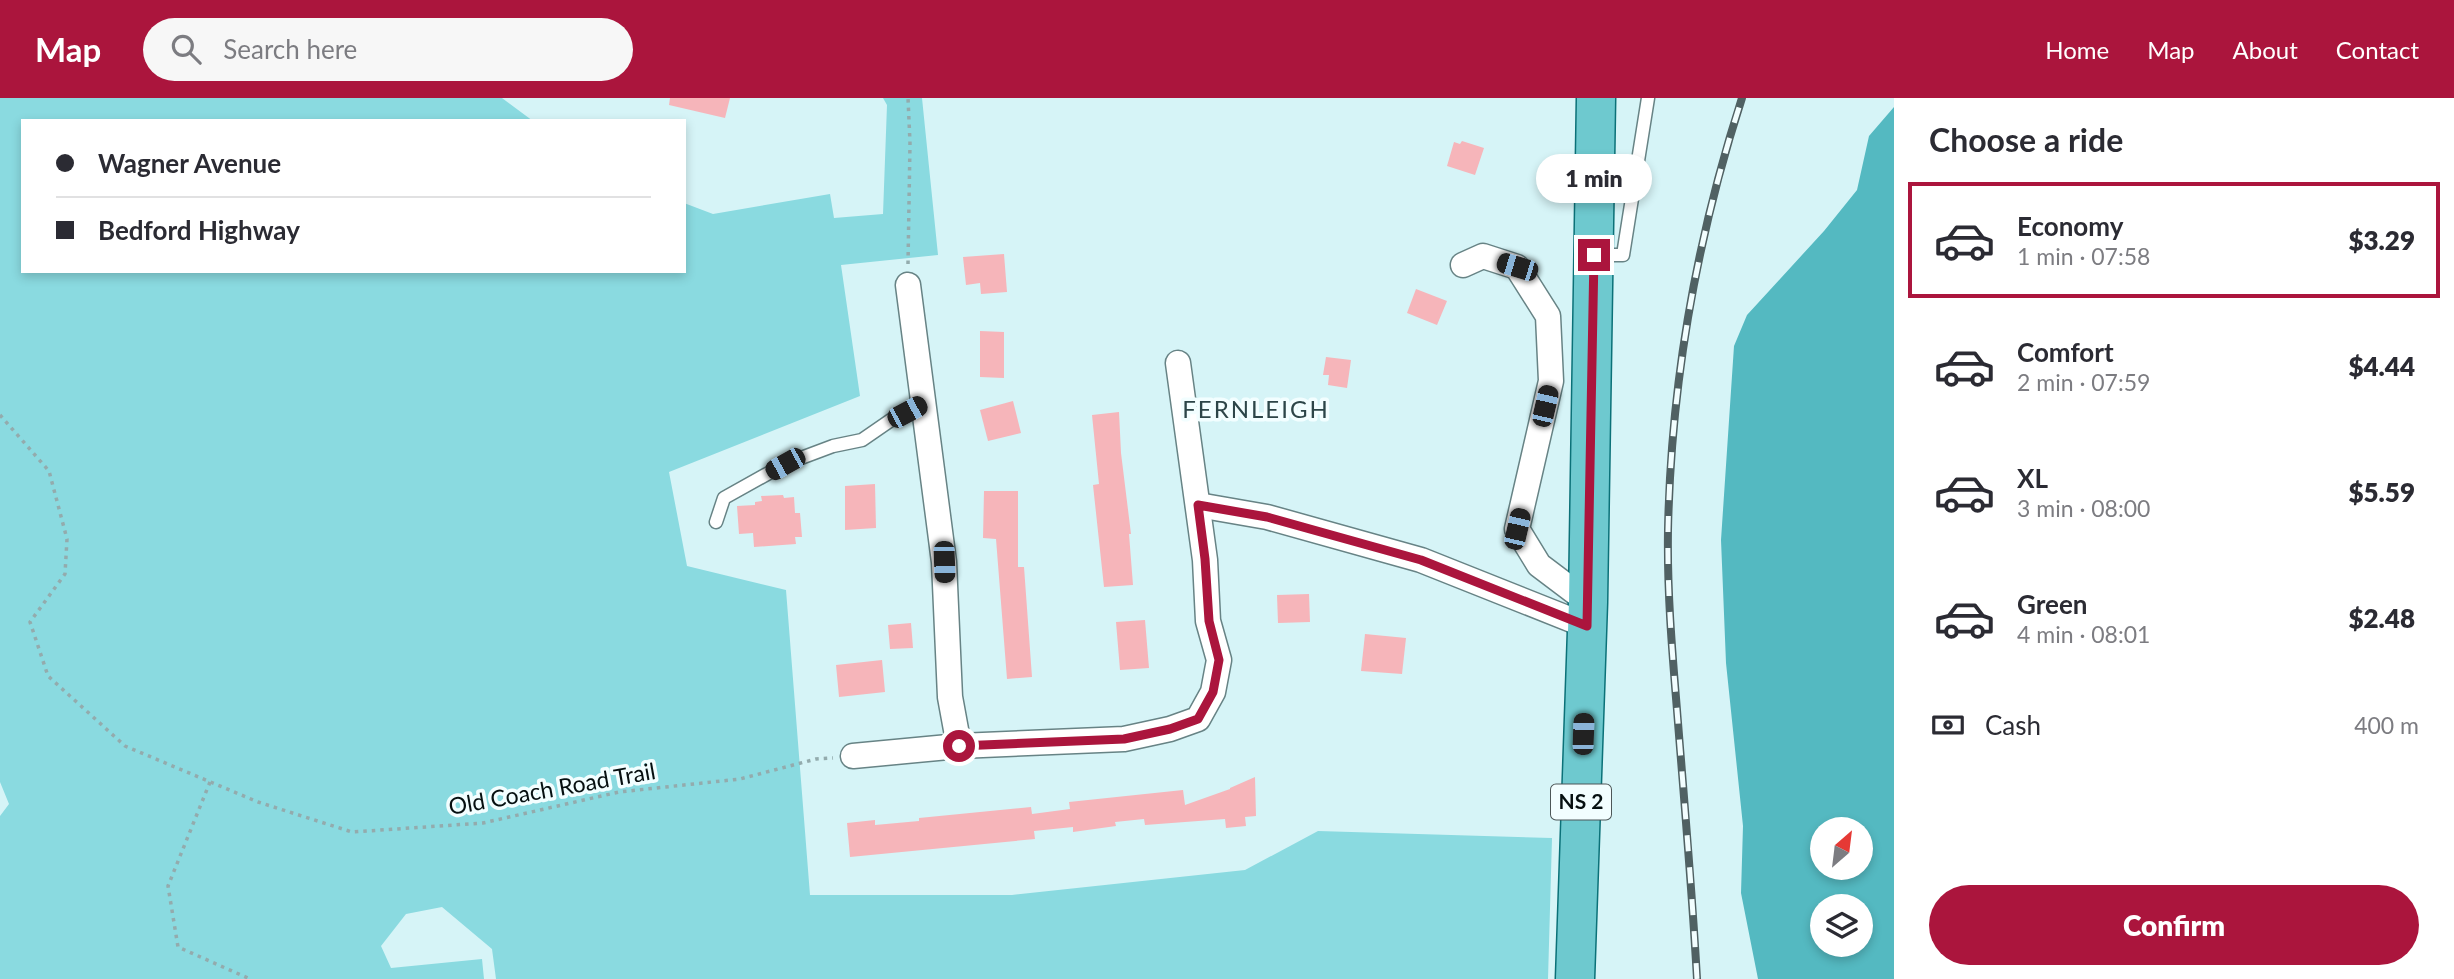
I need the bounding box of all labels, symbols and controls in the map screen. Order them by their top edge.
search box [143,18,633,81]
text: Map [35,29,101,69]
icon: search [167,30,205,68]
text: Search here [223,33,357,65]
text: Home [2045,35,2109,64]
text: Map [2147,35,2195,64]
text: About [2233,35,2298,64]
text: Contact [2336,35,2419,64]
text: Choose a ride [1929,120,2123,159]
text: Wagner Avenue [98,147,281,179]
callout: 1 min [1536,153,1652,202]
text: 1 min [1565,164,1623,192]
icon: car [1933,209,1996,272]
text: Economy [2017,210,2123,242]
text: Bedford Highway [98,214,300,246]
text: $3.29 [2348,224,2415,256]
route end [1578,239,1610,271]
text: 1 min · 07:58 [2017,242,2150,270]
car [1494,251,1541,283]
icon: car [1933,335,1996,398]
text: Comfort [2017,336,2114,368]
text: $4.44 [2348,350,2415,382]
text: 2 min · 07:59 [2017,368,2150,396]
car [1531,383,1560,429]
car [884,393,931,431]
district label: FERNLEIGH [1182,394,1330,423]
car [762,445,809,483]
icon: car [1933,461,1996,524]
text: XL [2017,462,2048,494]
text: $5.59 [2348,476,2415,508]
text: 3 min · 08:00 [2017,494,2150,522]
car [1503,506,1532,552]
car [933,541,956,583]
icon: car [1933,587,1996,650]
text: Green [2017,588,2087,620]
text: $2.48 [2348,602,2415,634]
text: 4 min · 08:01 [2017,620,2150,648]
icon: cash [1929,706,1967,744]
text: Cash [1985,709,2041,741]
text: 400 m [2354,711,2419,739]
car [1572,713,1595,755]
route start [943,730,975,762]
street label: Old Coach Road Trail [446,756,657,820]
road number: NS 2 [1551,784,1611,820]
north arrow [1810,817,1872,880]
map controls [1810,817,1873,957]
button: Confirm [1929,885,2419,965]
button: layers [1810,894,1873,957]

